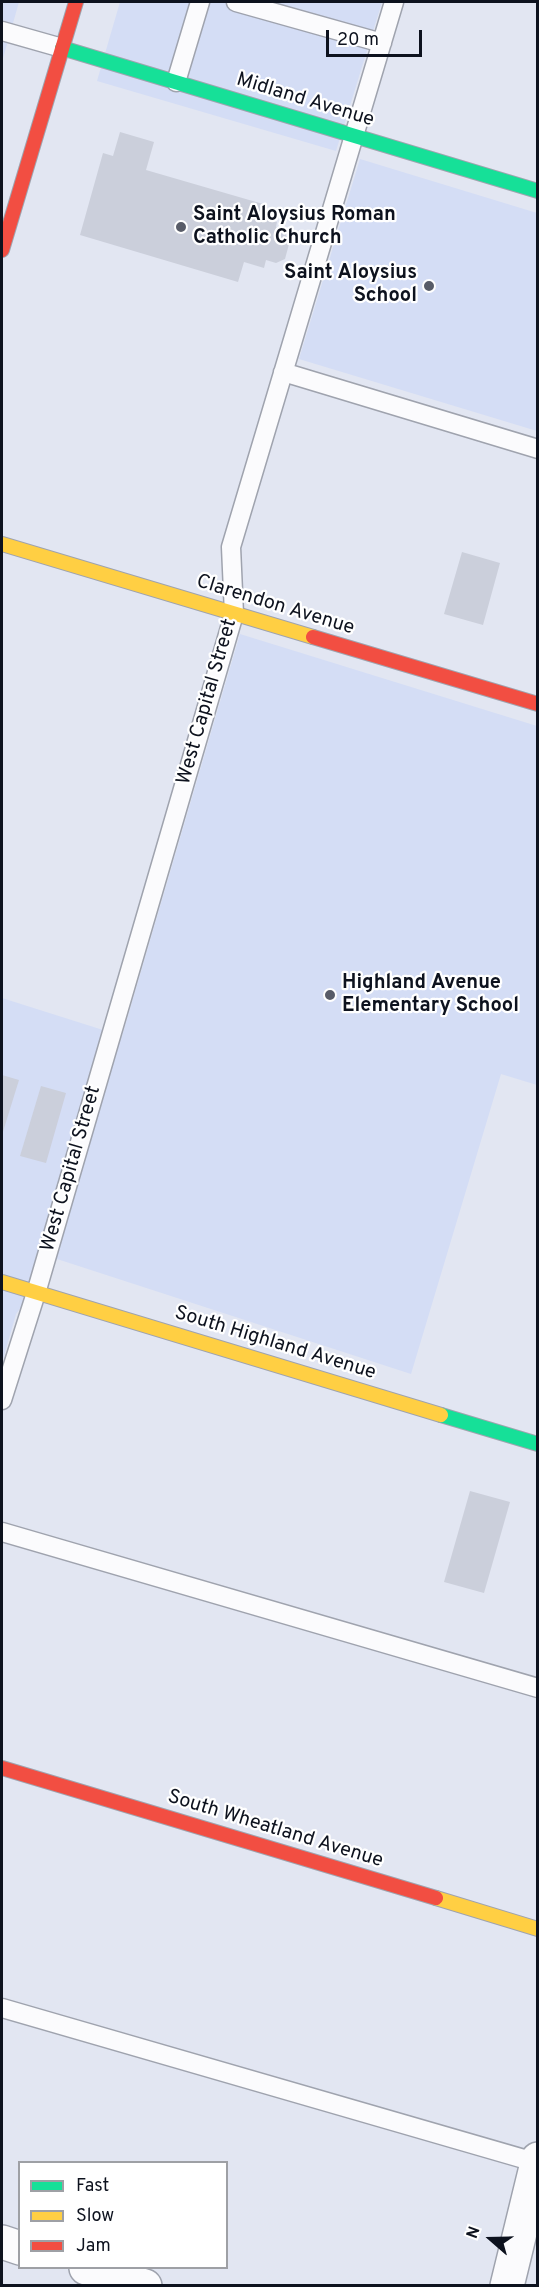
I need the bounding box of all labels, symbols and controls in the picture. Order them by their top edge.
scale bar [329,18,425,56]
text: 20 m [337,29,379,52]
street label: Midland Avenue [233,69,377,133]
place label: Saint Aloysius Roman Catholic Church [193,204,396,251]
marker: Saint Aloysius Roman Catholic Church [174,220,188,234]
place label: Saint Aloysius School [284,262,417,309]
marker: Saint Aloysius School [422,279,436,293]
street label: Clarendon Avenue [193,571,357,641]
street label: West Capital Street [173,616,243,788]
place label: Highland Avenue Elementary School [342,972,519,1019]
marker: Highland Avenue Elementary School [323,988,337,1002]
street label: West Capital Street [37,1083,107,1255]
street label: South Highland Avenue [171,1302,379,1386]
street label: South Wheatland Avenue [164,1786,386,1874]
legend [18,2161,228,2269]
text: Fast [76,2175,109,2198]
text: Slow [76,2205,114,2228]
north arrow [461,2209,521,2269]
text: N [463,2224,485,2242]
text: Jam [76,2235,111,2258]

